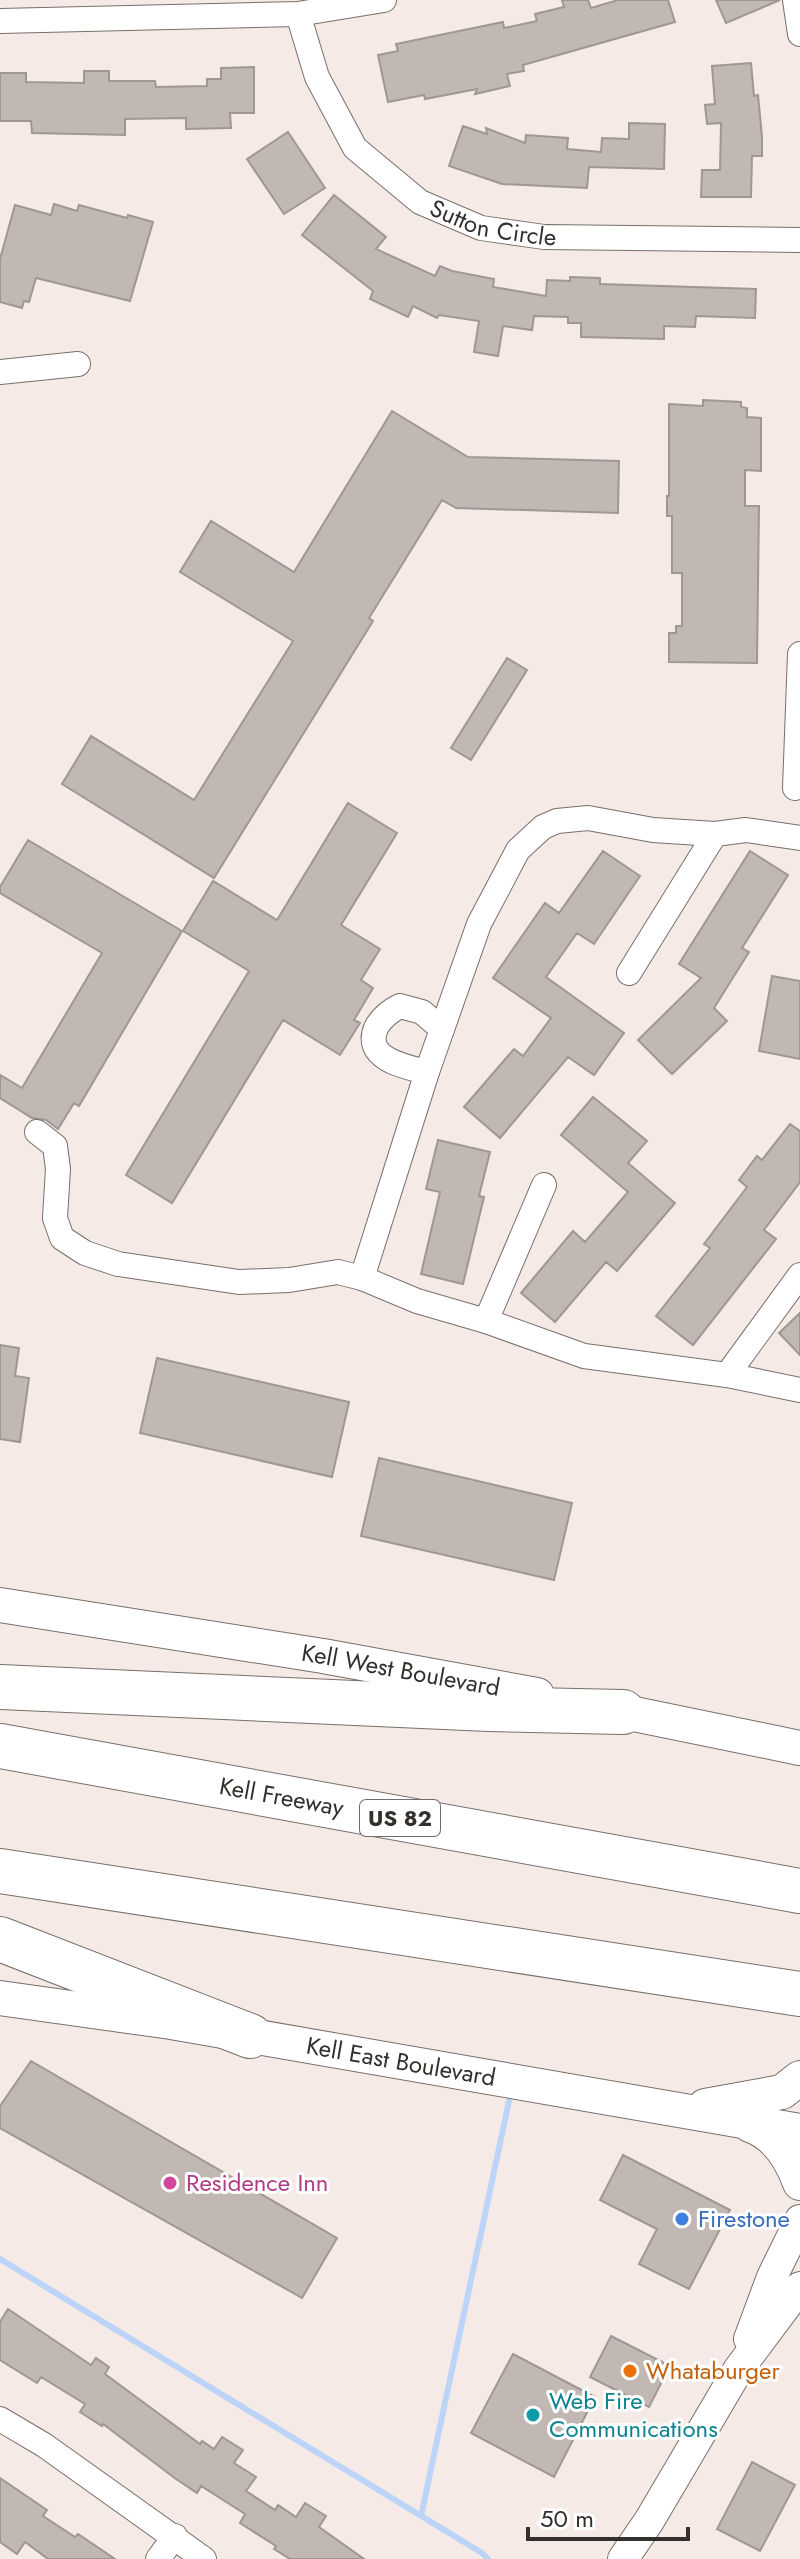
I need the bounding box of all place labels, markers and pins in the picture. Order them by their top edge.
place label: Residence Inn [186,2165,328,2200]
marker: Residence Inn [161,2174,179,2192]
place label: Firestone [698,2201,790,2236]
marker: Firestone [673,2210,691,2228]
place label: Whataburger [646,2353,780,2388]
marker: Whataburger [621,2362,639,2380]
place label: Web Fire Communications [549,2383,718,2446]
marker: Web Fire Communications [524,2406,542,2424]

